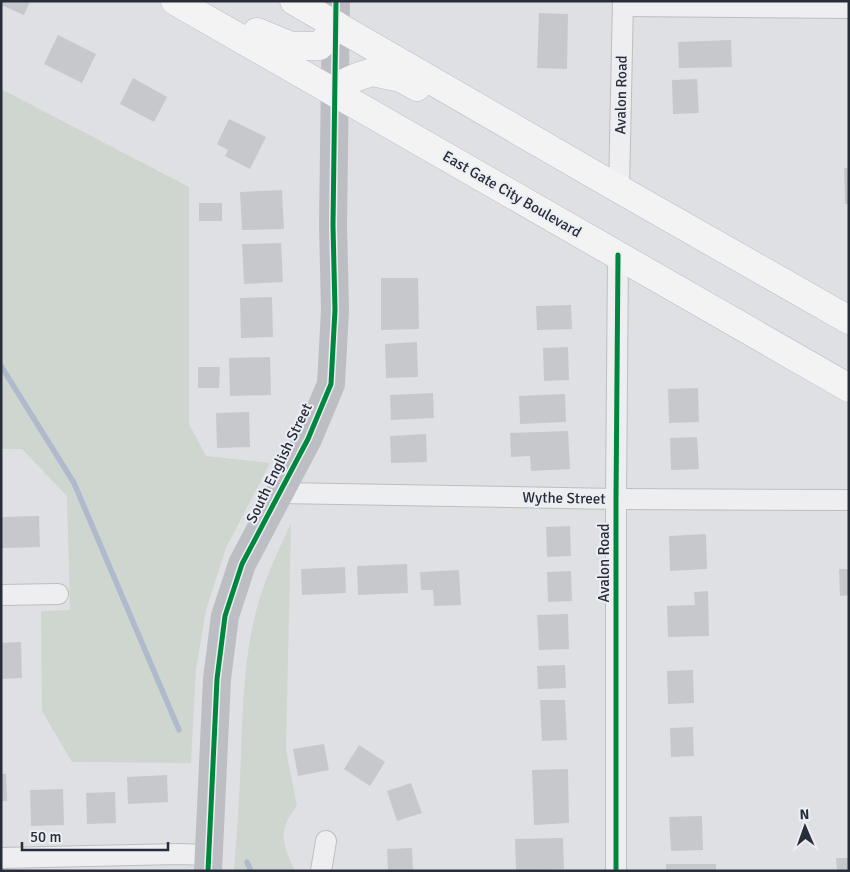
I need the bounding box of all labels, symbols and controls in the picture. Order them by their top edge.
street label: Avalon Road [611,55,631,135]
street label: East Gate City Boulevard [439,147,585,241]
street label: South English Street [242,400,316,526]
street label: Wythe Street [522,488,606,508]
street label: Avalon Road [595,523,613,602]
north arrow [780,802,830,852]
text: N [799,806,810,823]
scale bar [22,820,169,852]
text: 50 m [30,828,61,846]

